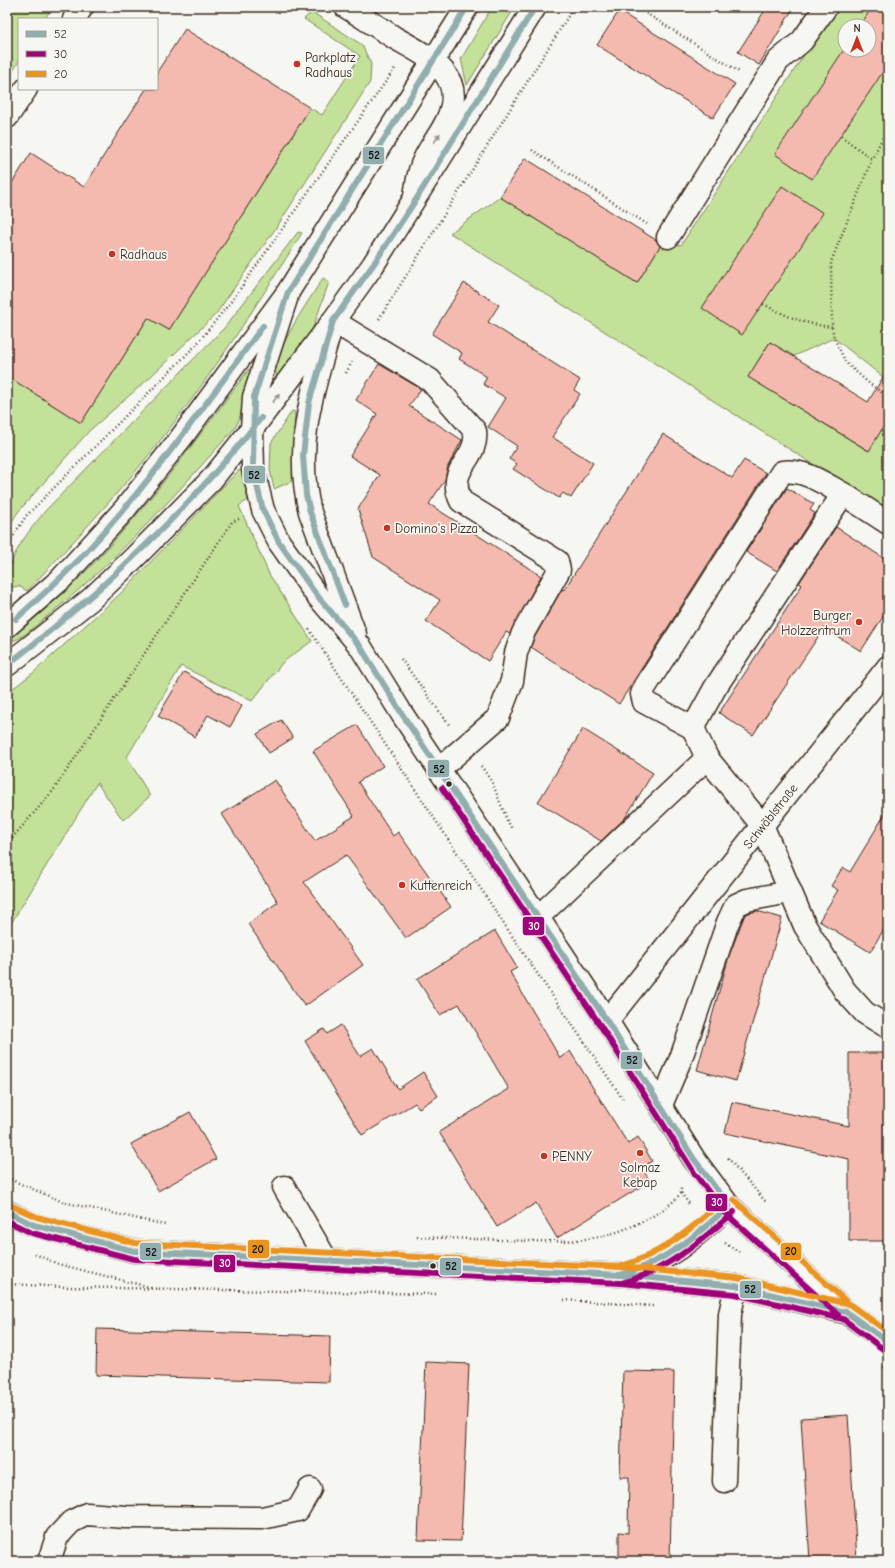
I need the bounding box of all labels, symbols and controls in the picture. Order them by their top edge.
legend [18,18,158,90]
north arrow [837,18,877,58]
text: N [853,22,861,35]
text: 52 [54,27,67,41]
text: 30 [54,47,67,61]
place label: Parkplatz Radhaus [305,50,356,80]
marker: Parkplatz Radhaus [292,59,302,69]
text: 20 [54,67,68,81]
one-way arrow [433,132,440,144]
line badge: 52 [362,146,385,165]
text: 52 [368,149,380,162]
place label: Radhaus [120,247,167,262]
marker: Radhaus [107,249,117,259]
one-way arrow [272,392,280,403]
line badge: 52 [243,465,266,484]
text: 52 [248,469,260,482]
place label: Domino's Pizza [395,521,478,536]
marker: Domino's Pizza [382,523,392,533]
place label: Burger Holzzentrum [781,608,852,638]
marker: Burger Holzzentrum [854,617,864,627]
line badge: 52 [427,759,450,778]
text: 52 [433,763,445,776]
unlabelled marker [444,779,454,789]
street label: Schwäblstraße [740,780,801,852]
place label: Kuttenreich [410,878,472,893]
marker: Kuttenreich [397,880,407,890]
line badge: 30 [522,916,545,936]
text: 30 [528,920,540,933]
line badge: 52 [620,1051,643,1070]
text: 52 [626,1054,638,1067]
marker: Solmaz Kebap [635,1148,645,1158]
place label: PENNY [552,1149,592,1164]
marker: PENNY [539,1151,549,1161]
place label: Solmaz Kebap [620,1160,660,1190]
line badge: 30 [705,1193,728,1212]
text: 30 [711,1196,723,1209]
line badge: 20 [247,1239,270,1259]
line badge: 52 [139,1242,162,1261]
line badge: 20 [780,1242,802,1261]
text: 20 [252,1243,264,1256]
text: 20 [785,1245,797,1258]
text: 52 [145,1246,157,1259]
line badge: 30 [213,1254,236,1273]
text: 30 [219,1257,231,1270]
line badge: 52 [439,1257,462,1276]
text: 52 [445,1260,457,1273]
unlabelled marker [428,1261,438,1271]
line badge: 52 [739,1280,762,1299]
text: 52 [744,1283,756,1296]

